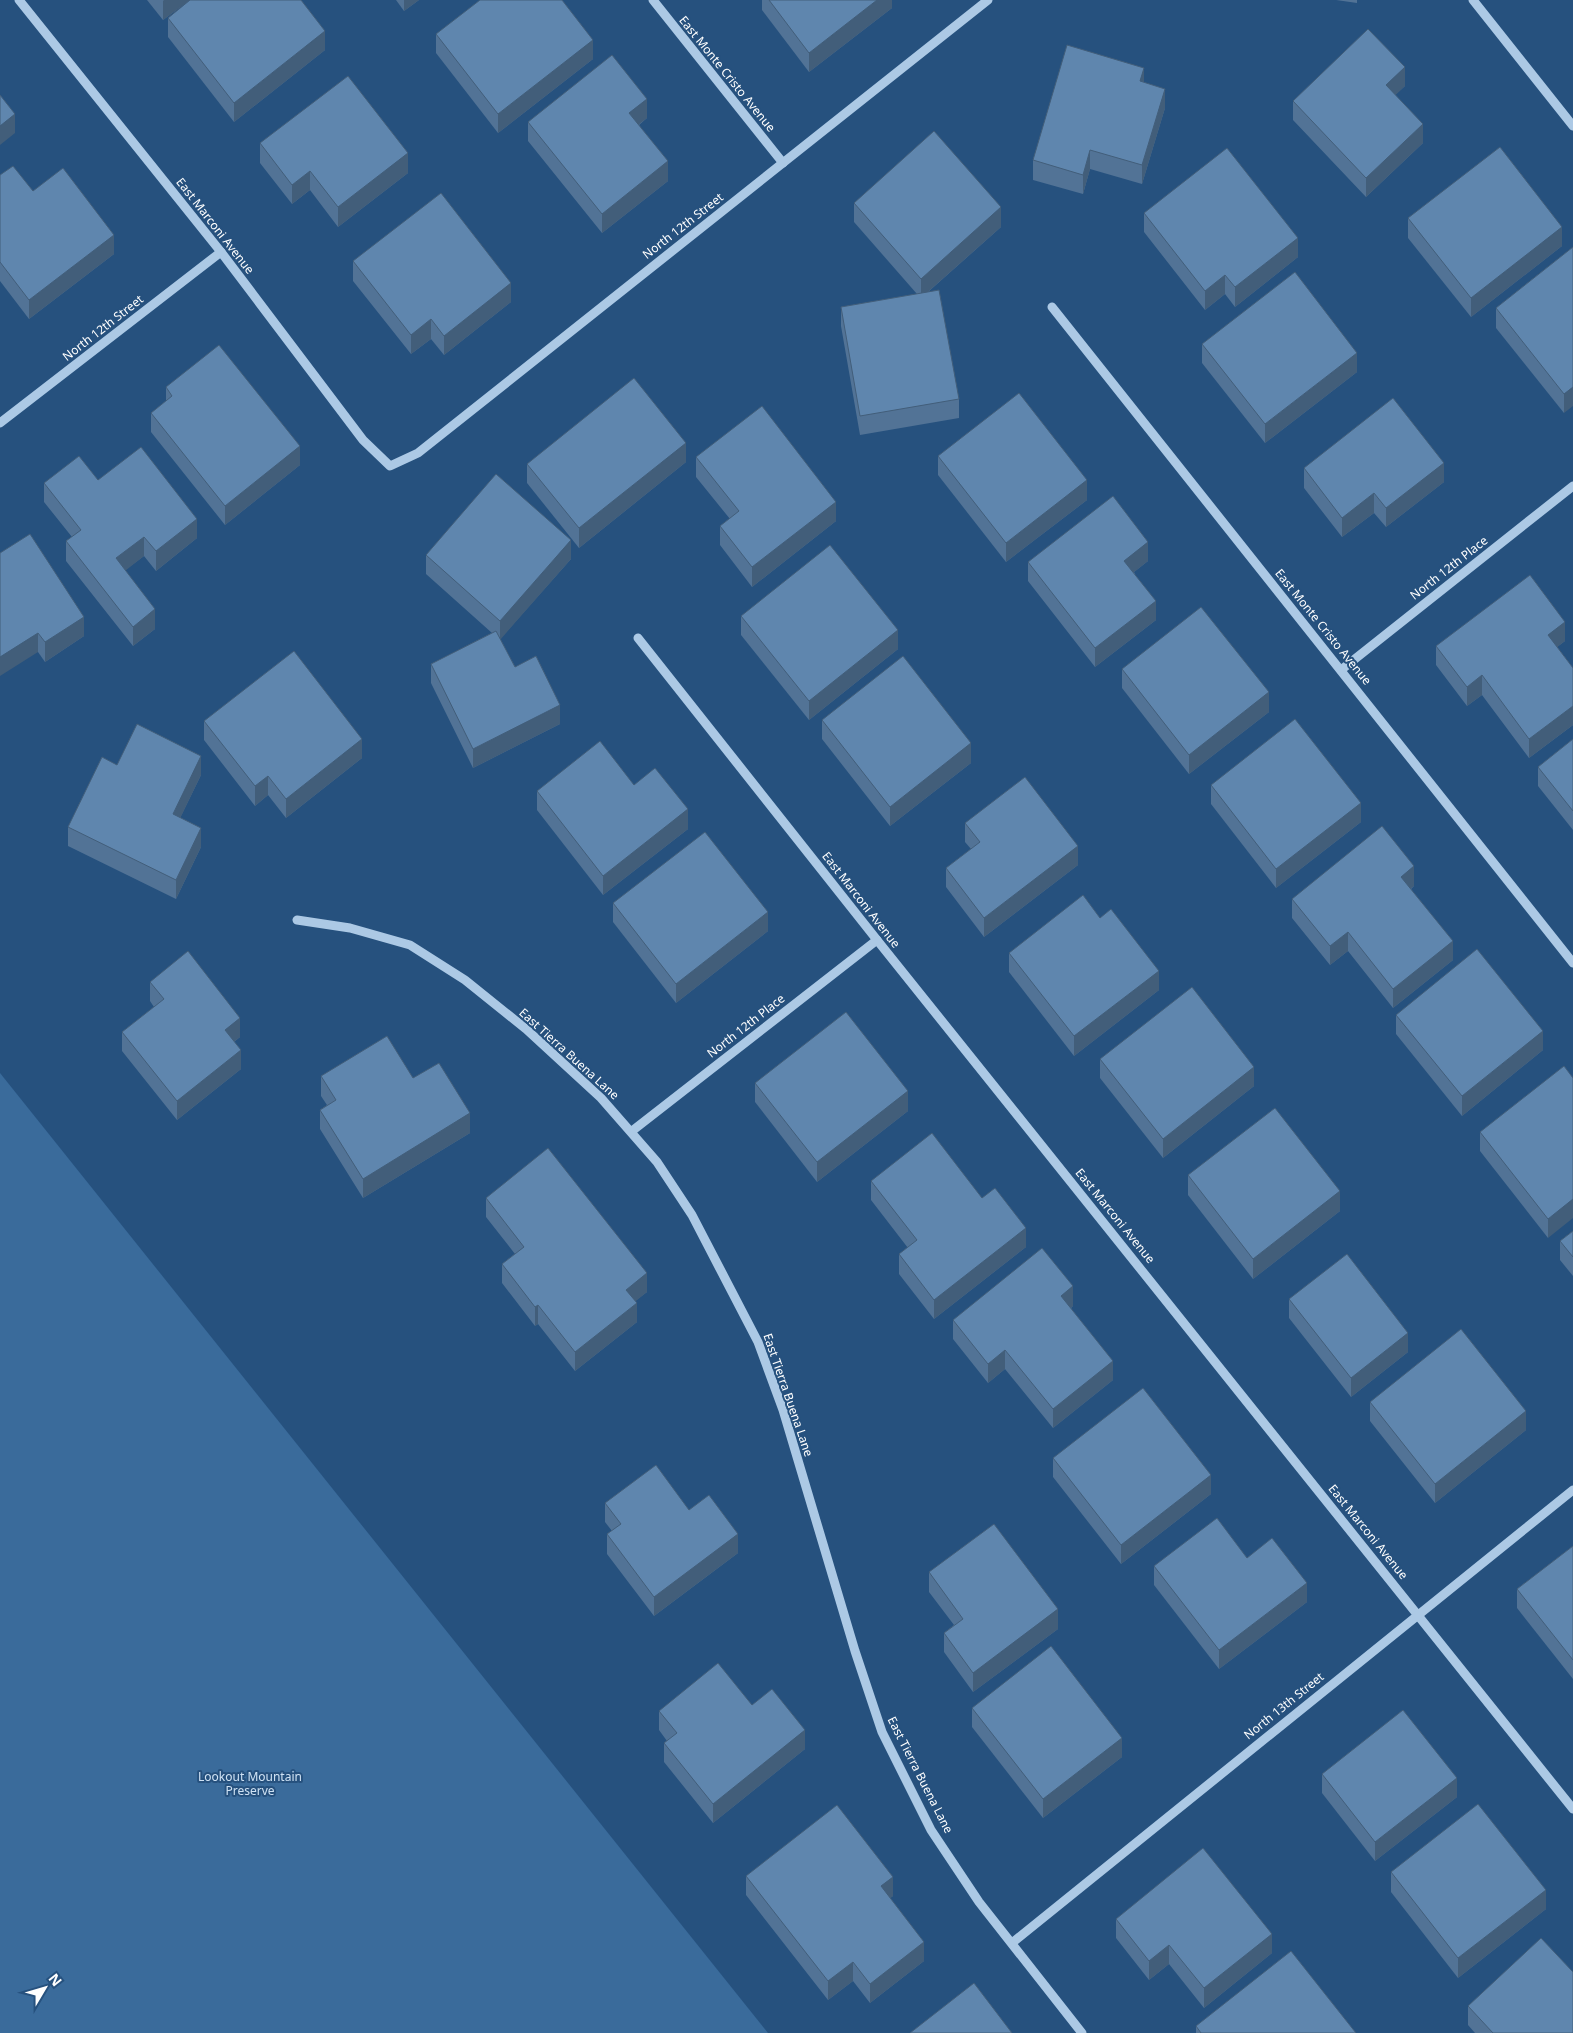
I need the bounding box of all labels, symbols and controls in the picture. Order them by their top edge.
street label: East Monte Cristo Avenue [675,12,780,135]
street label: East Marconi Avenue [172,174,258,277]
street label: North 12th Street [639,188,727,263]
street label: North 12th Street [59,290,147,365]
street label: North 12th Place [1406,532,1491,603]
street label: East Monte Cristo Avenue [1271,565,1376,688]
street label: East Marconi Avenue [818,848,904,951]
street label: North 12th Place [703,990,788,1061]
street label: East Tierra Buena Lane [516,1004,623,1103]
street label: East Marconi Avenue [1072,1165,1159,1267]
street label: East Tierra Buena Lane [759,1331,818,1459]
street label: East Marconi Avenue [1325,1481,1412,1583]
street label: North 13th Street [1240,1668,1328,1743]
street label: East Tierra Buena Lane [884,1713,957,1836]
park label: Lookout Mountain Preserve [198,1768,302,1799]
north arrow [20,1963,70,2013]
text: N [45,1969,67,1990]

